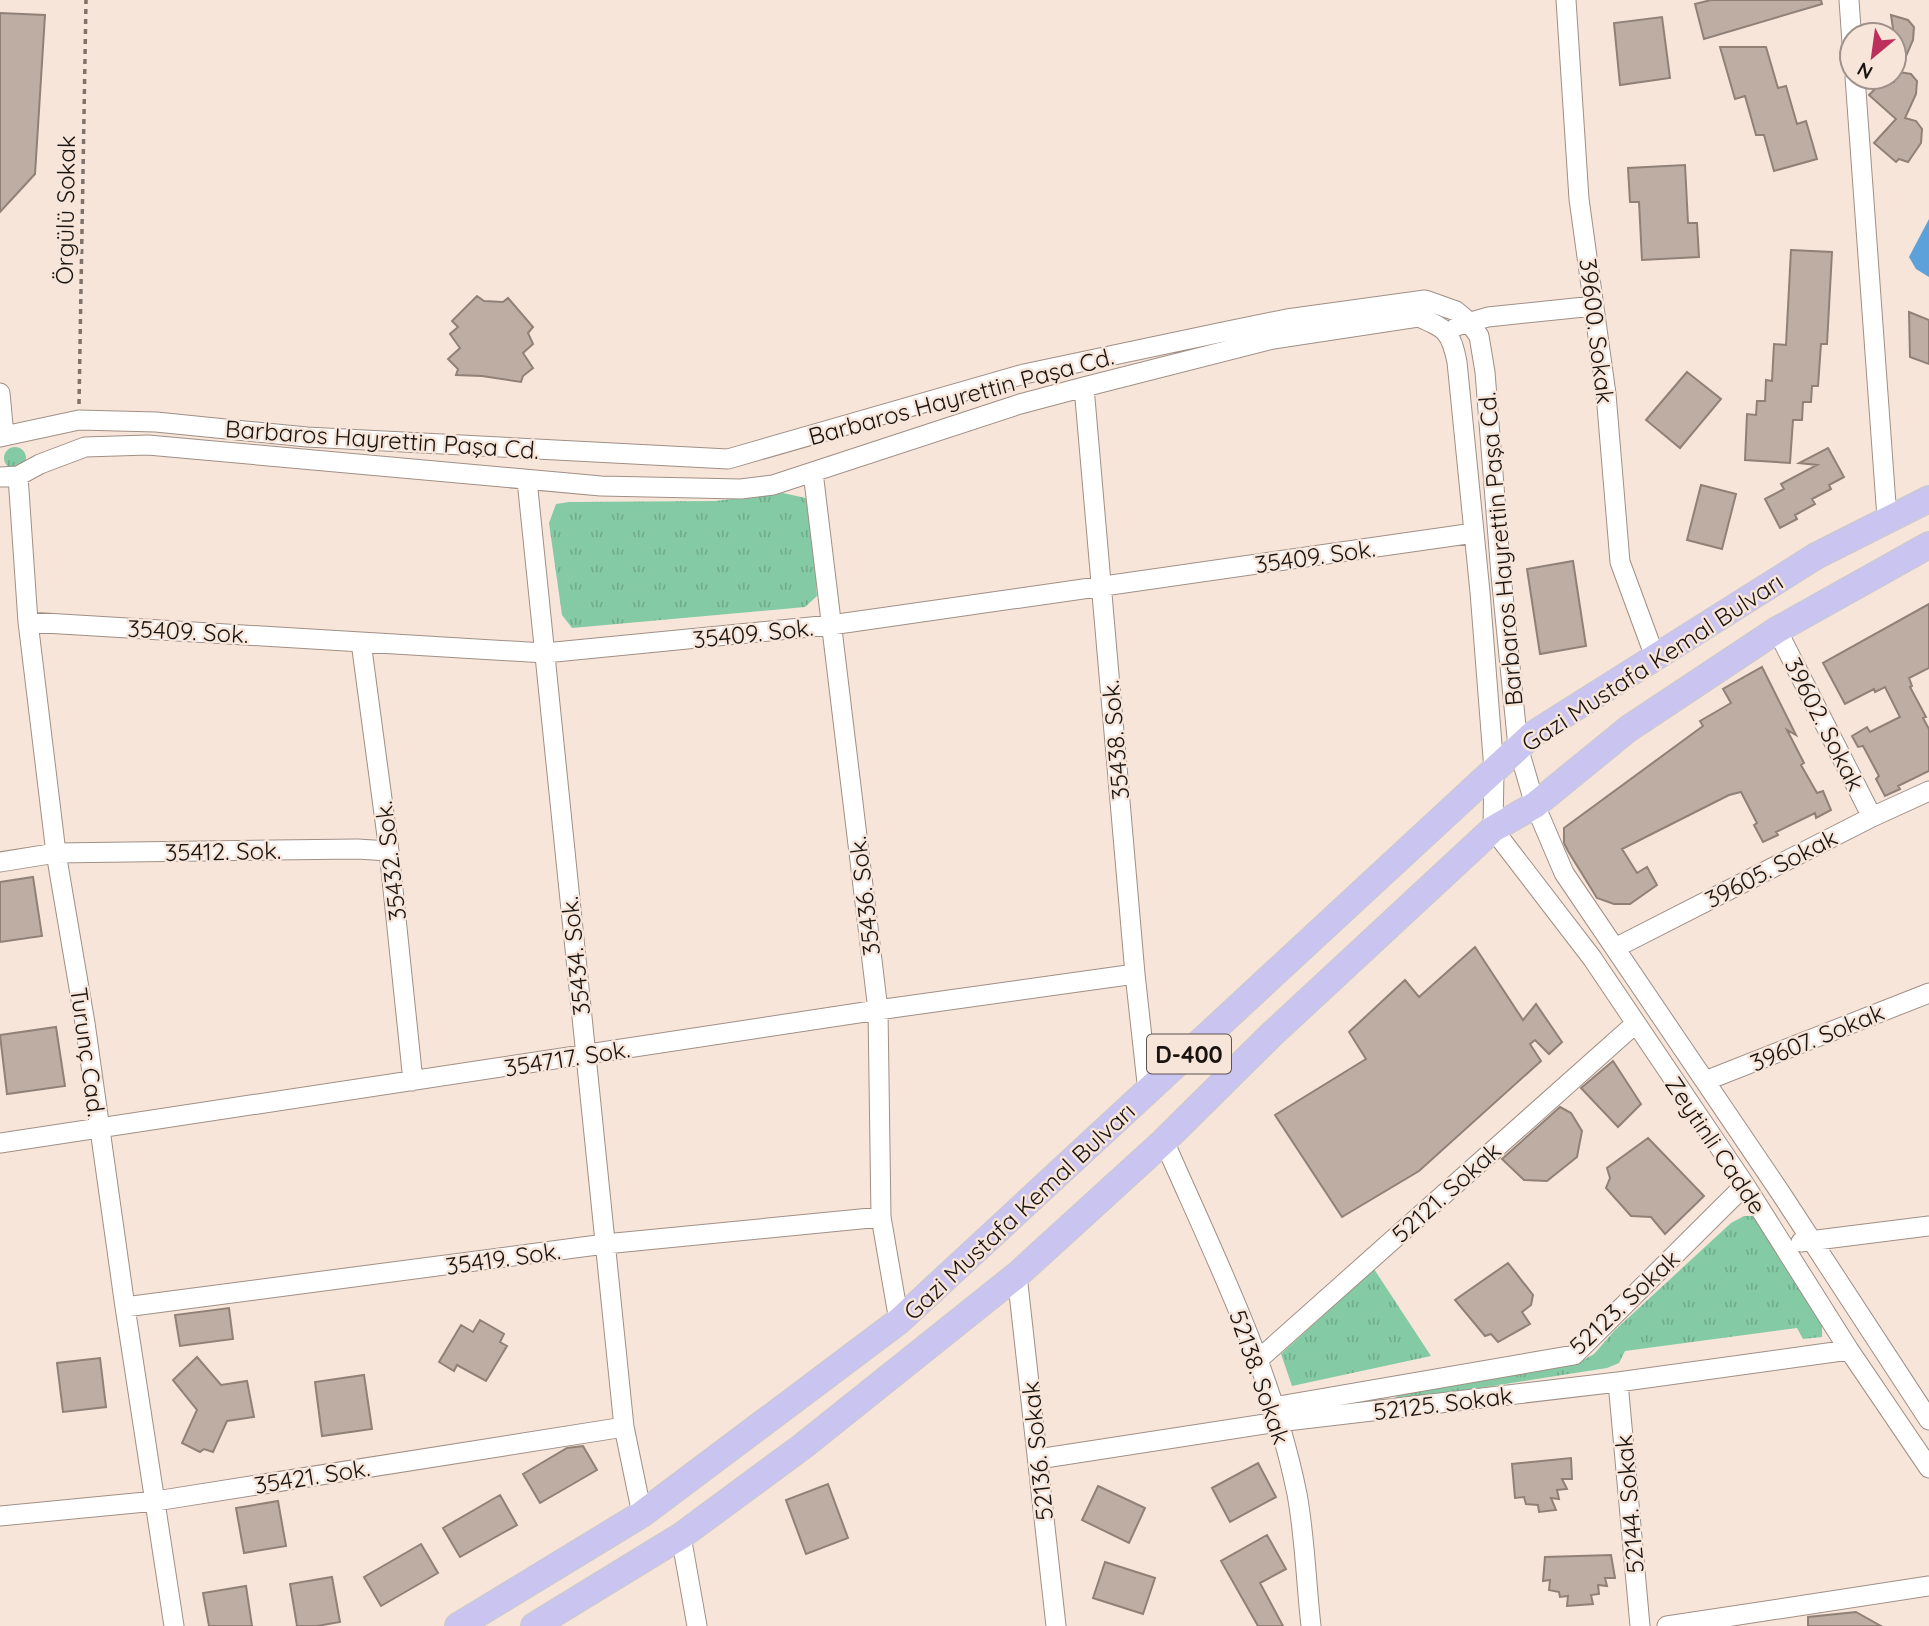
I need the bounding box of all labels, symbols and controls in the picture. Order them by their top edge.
north arrow [1838,21,1908,91]
text: N [1853,57,1877,85]
street label: Örgülü Sokak [49,135,81,285]
street label: 39600. Sokak [1573,256,1621,406]
street label: Barbaros Hayrettin Paşa Cd. [805,341,1117,451]
street label: Barbaros Hayrettin Paşa Cd. [1471,391,1529,707]
street label: Barbaros Hayrettin Paşa Cd. [224,413,540,465]
street label: 35409. Sok. [1253,533,1377,579]
street label: Gazi Mustafa Kemal Bulvarı [1516,566,1788,758]
street label: 35409. Sok. [691,612,815,654]
street label: 35409. Sok. [127,613,249,649]
street label: 39602. Sokak [1779,652,1871,796]
street label: 35438. Sok. [1095,679,1135,801]
street label: 35432. Sok. [368,799,412,923]
street label: 39605. Sokak [1700,822,1842,914]
street label: 35412. Sok. [165,835,281,867]
street label: 35436. Sok. [842,835,886,957]
street label: 35434. Sok. [554,895,596,1017]
street label: Turunç Cad. [64,985,112,1119]
street label: 39607. Sokak [1746,997,1888,1077]
street label: 354717. Sok. [502,1033,632,1083]
road number: D-400 [1147,1035,1231,1074]
street label: Zeytinli Cadde [1659,1070,1773,1220]
street label: Gazi Mustafa Kemal Bulvarı [897,1096,1141,1326]
street label: 52121. Sokak [1385,1135,1507,1249]
street label: 35419. Sok. [444,1235,562,1281]
street label: 52123. Sokak [1563,1243,1685,1361]
street label: 52138. Sokak [1223,1306,1297,1448]
street label: 52136. Sokak [1015,1380,1059,1522]
street label: 52125. Sokak [1372,1380,1514,1426]
street label: 52144. Sokak [1608,1433,1650,1575]
street label: 35421. Sok. [252,1452,372,1500]

